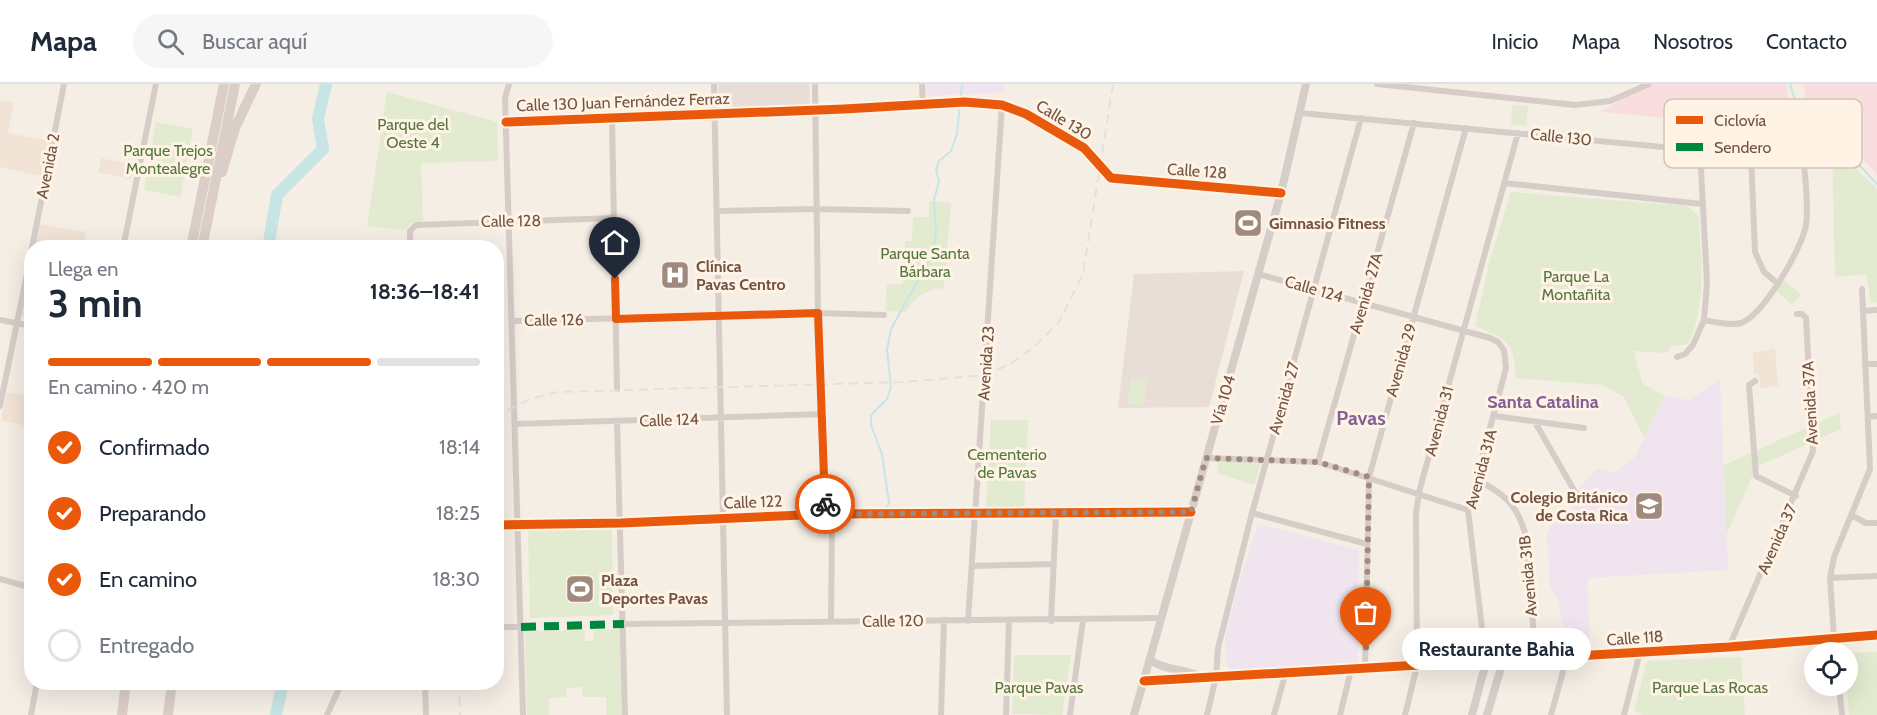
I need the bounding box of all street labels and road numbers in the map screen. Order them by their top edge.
street label: Calle 130 Juan Fernández Ferraz [516,89,731,115]
street label: Calle 130 [1033,96,1095,144]
street label: Calle 130 [1529,124,1593,150]
street label: Avenida 2 [32,132,64,200]
street label: Calle 128 [1166,159,1228,183]
street label: Calle 128 [481,211,541,231]
street label: Avenida 27A [1345,250,1387,336]
street label: Calle 124 [1283,272,1345,306]
street label: Calle 126 [524,310,584,330]
street label: Avenida 29 [1382,321,1420,399]
street label: Avenida 23 [974,325,998,401]
street label: Avenida 27 [1265,360,1303,436]
street label: Avenida 37A [1798,361,1822,445]
street label: Vía 104 [1207,373,1239,427]
street label: Avenida 31 [1421,384,1457,458]
street label: Calle 124 [639,409,699,431]
street label: Avenida 31A [1461,427,1501,511]
street label: Calle 122 [723,491,783,513]
street label: Avenida 37 [1753,501,1801,577]
street label: Avenida 31B [1515,534,1541,617]
street label: Calle 120 [862,611,924,631]
street label: Calle 118 [1606,627,1664,649]

